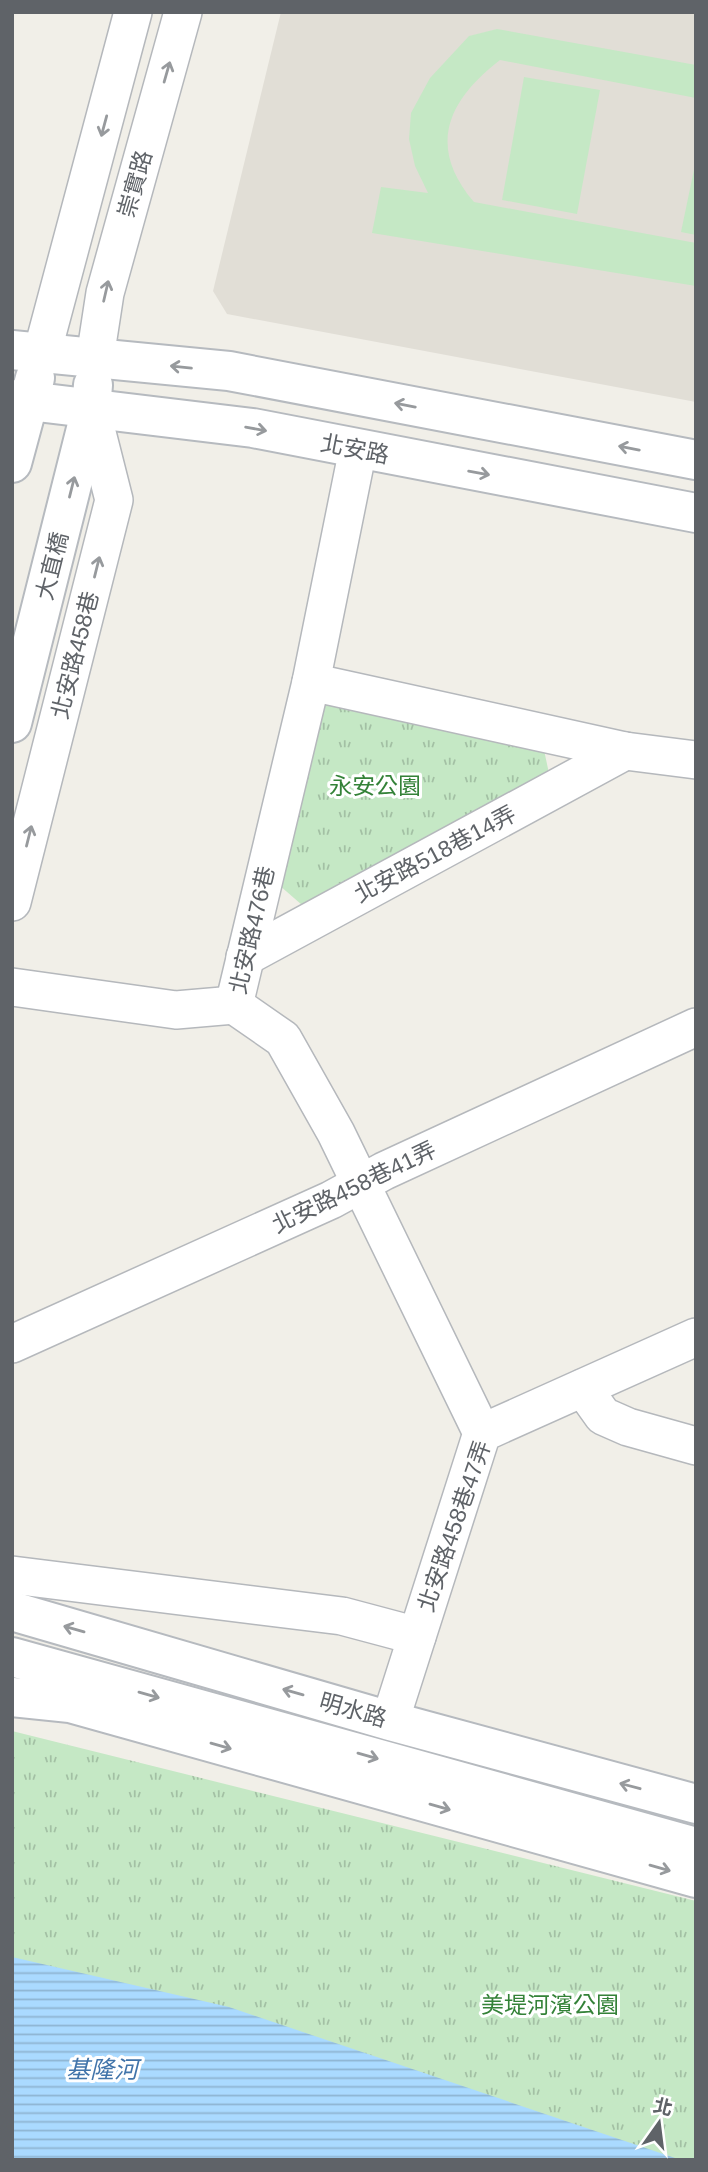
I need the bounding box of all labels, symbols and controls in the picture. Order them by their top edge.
one-way arrow [161,61,174,83]
one-way arrow [96,115,109,137]
street label: 崇實路 [113,147,157,221]
one-way arrow [99,280,113,303]
one-way arrow [170,360,193,373]
one-way arrow [394,398,417,411]
one-way arrow [244,423,267,436]
street label: 北安路 [319,430,391,468]
one-way arrow [618,440,641,454]
one-way arrow [467,466,490,480]
one-way arrow [66,476,79,499]
street label: 大直橋 [31,529,73,603]
one-way arrow [91,557,104,579]
street label: 北安路458巷 [47,589,103,721]
park label: 永安公園 [329,773,421,799]
street label: 北安路518巷14弄 [350,801,520,907]
one-way arrow [23,825,36,847]
street label: 北安路476巷 [225,864,279,996]
street label: 北安路458巷41弄 [268,1136,440,1238]
street label: 北安路458巷47弄 [413,1437,495,1615]
one-way arrow [63,1622,86,1635]
one-way arrow [282,1685,304,1698]
street label: 明水路 [316,1688,390,1732]
one-way arrow [137,1689,160,1702]
one-way arrow [210,1740,232,1753]
one-way arrow [357,1750,379,1763]
one-way arrow [619,1779,641,1792]
one-way arrow [429,1801,451,1814]
one-way arrow [648,1862,670,1875]
park label: 美堤河濱公園 [481,1992,619,2018]
water label: 基隆河 [66,2056,142,2083]
north arrow [624,2088,694,2158]
text: 北 [651,2095,675,2119]

